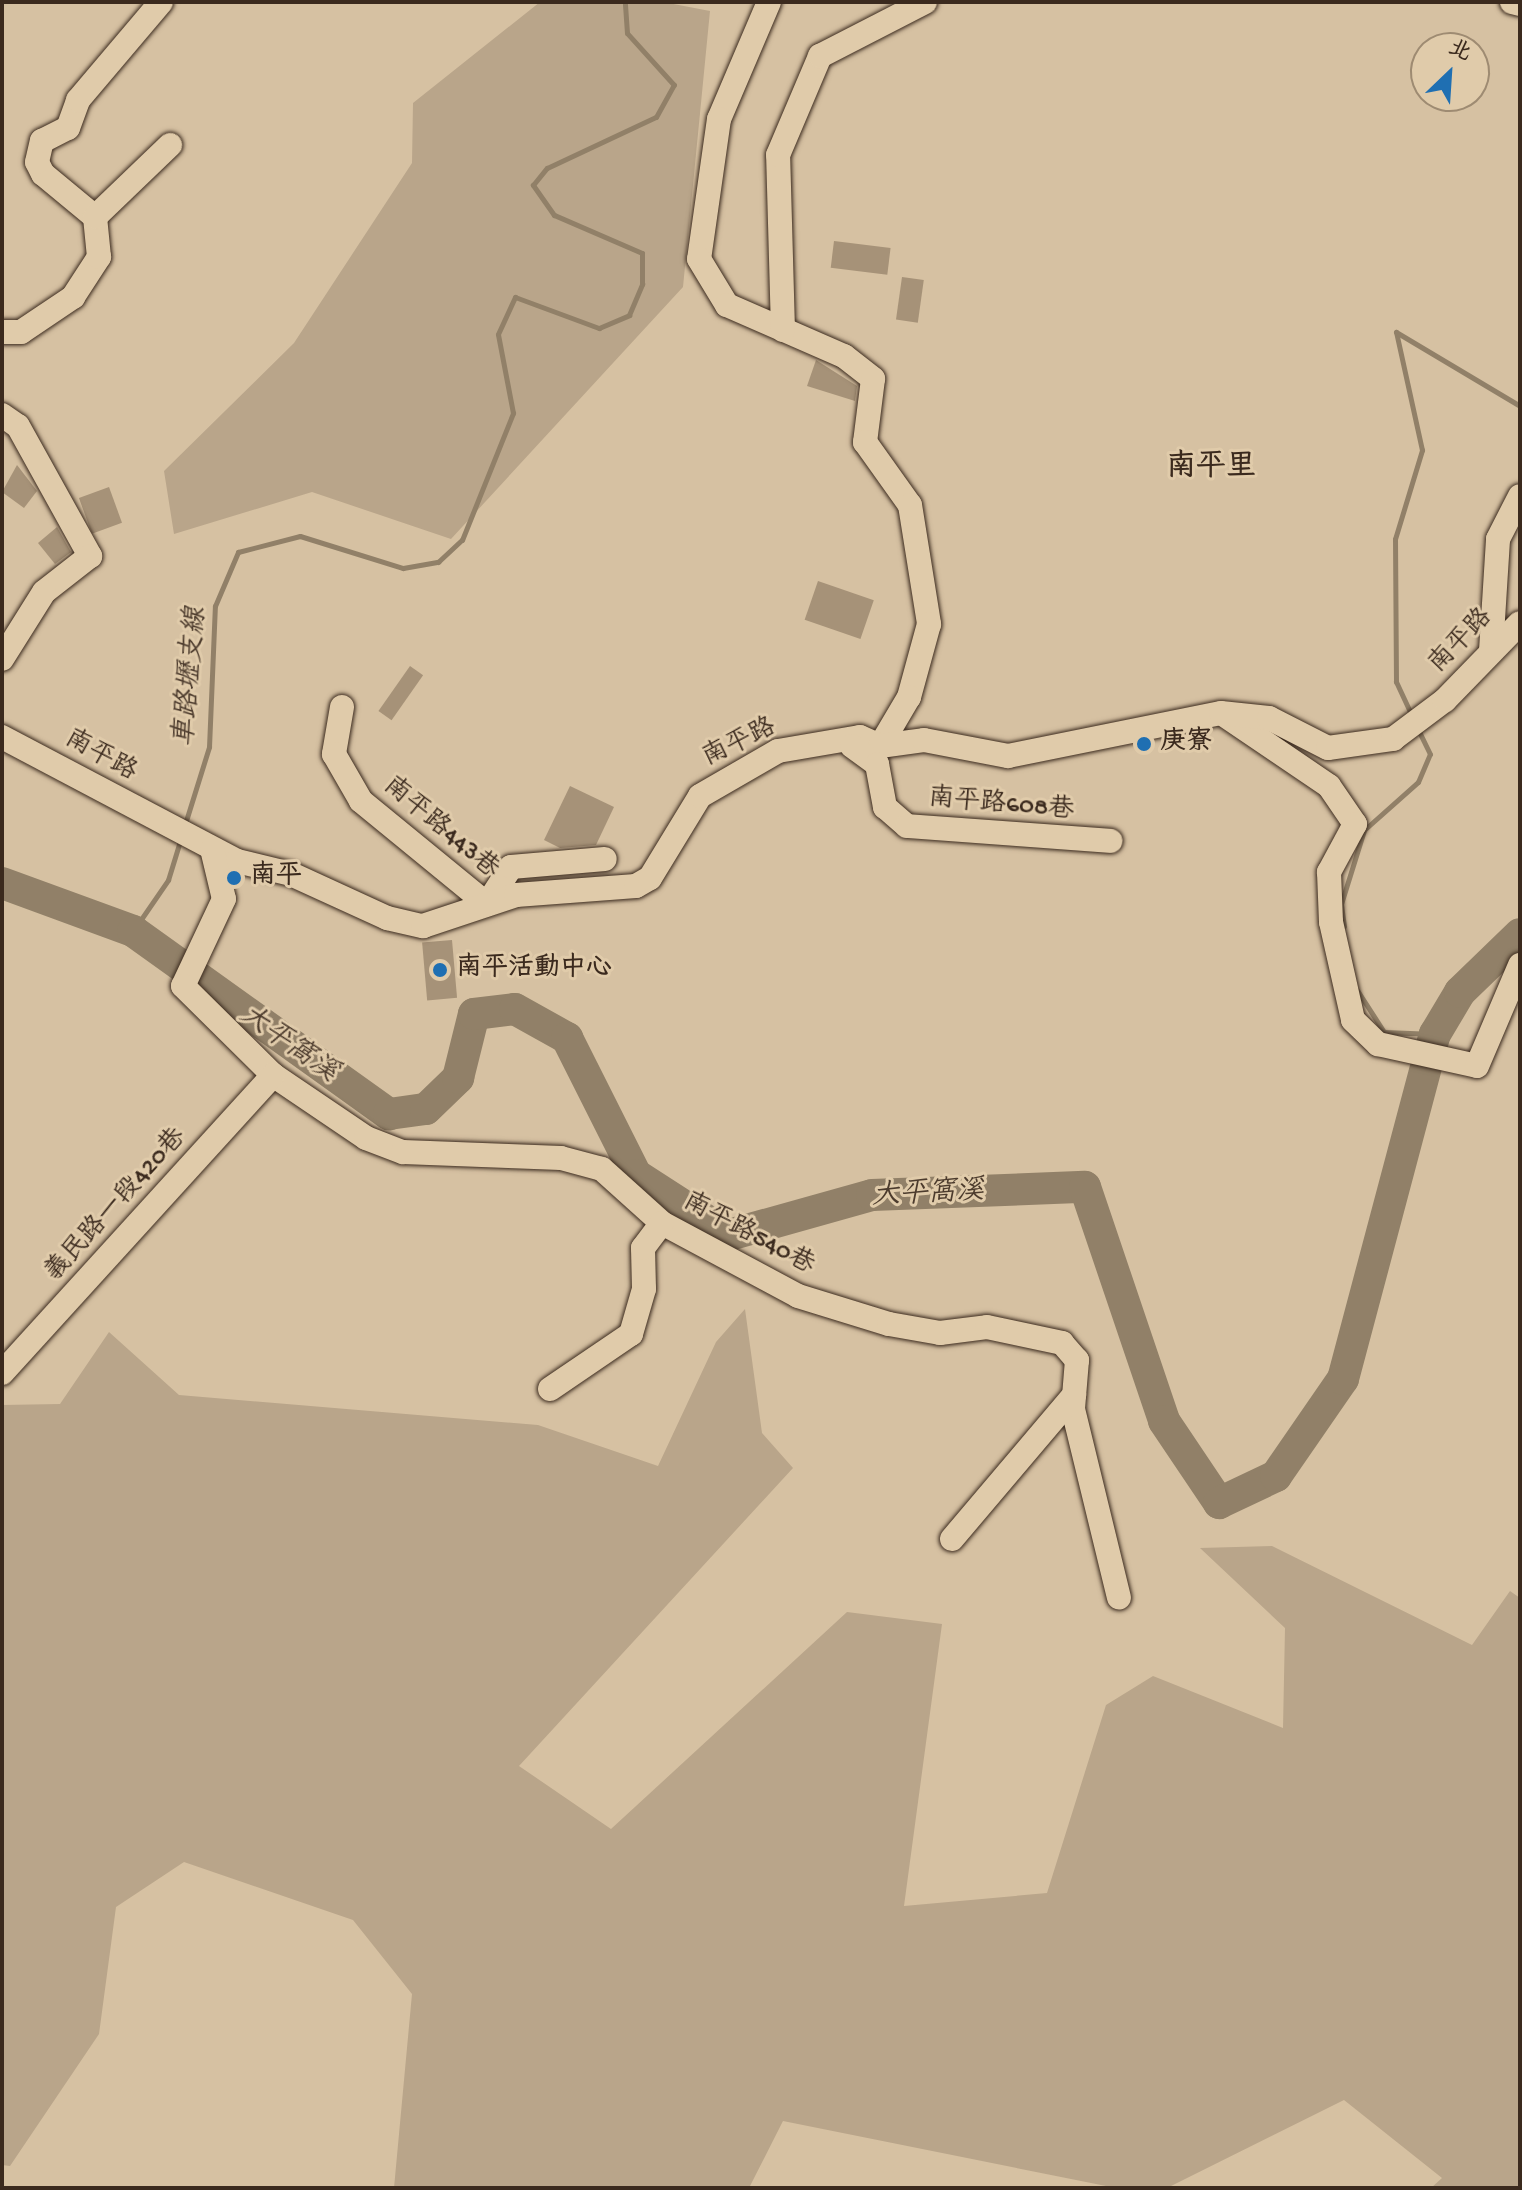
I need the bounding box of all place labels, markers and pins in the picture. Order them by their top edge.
place label: 庚寮 [1160,728,1212,760]
marker: 庚寮 [1135,735,1153,753]
place label: 南平 [250,862,302,894]
marker: 南平 [225,869,243,887]
place label: 南平活動中心 [456,954,612,986]
marker: 南平活動中心 [431,961,449,979]

